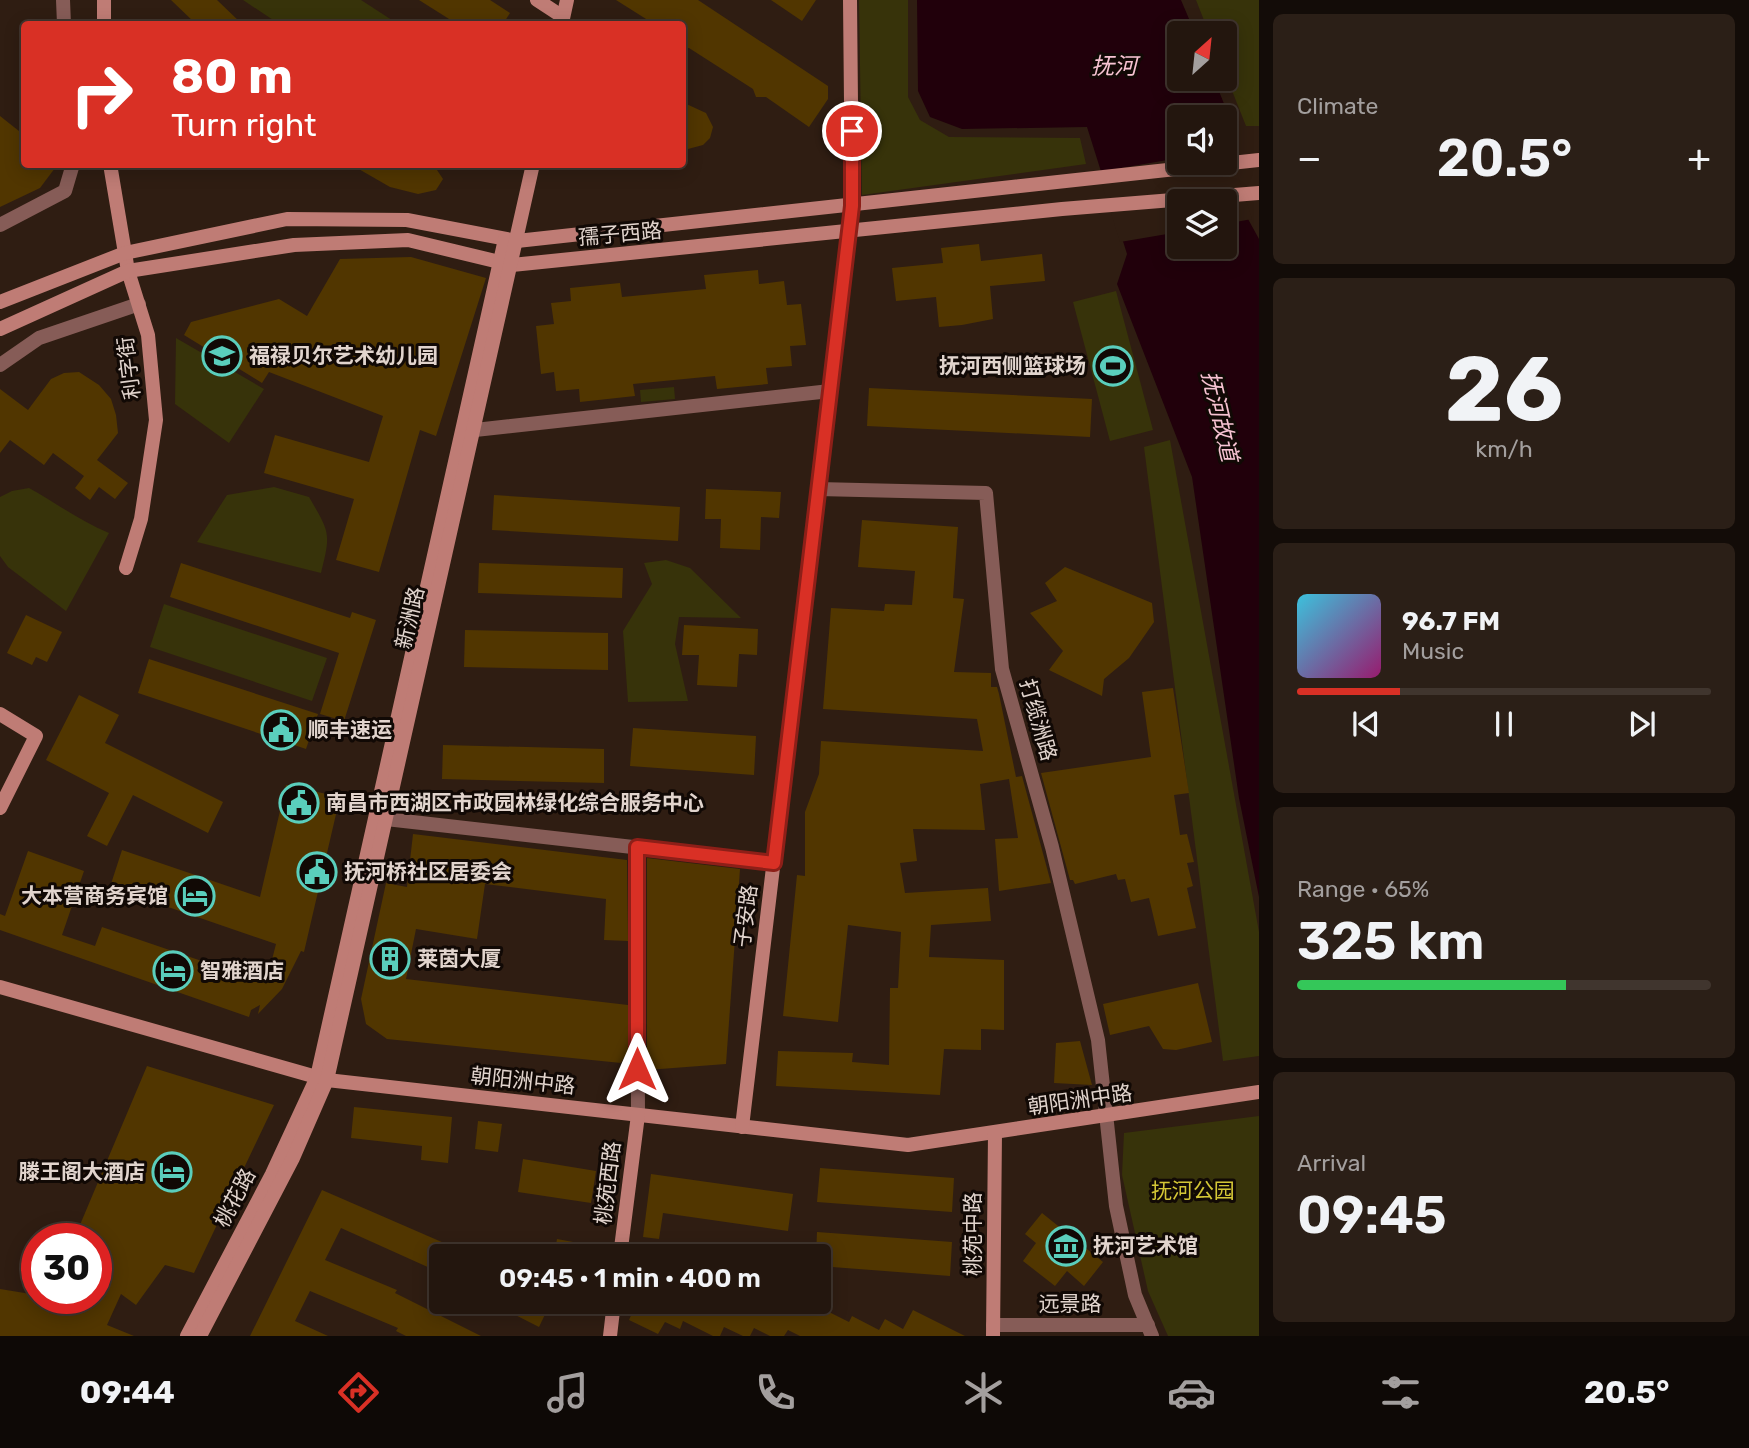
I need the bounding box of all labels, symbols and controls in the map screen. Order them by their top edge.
north arrow [1167,21,1237,91]
map controls [1167,21,1237,259]
text: 80 m [171,47,293,105]
icon: right [56,49,147,140]
water label: 抚河 [1091,52,1141,80]
text: Climate [1297,92,1378,120]
pin [822,101,882,161]
button: sound [1167,105,1237,175]
text: Turn right [171,106,316,144]
icon: arrive [833,112,871,150]
text: 20.5° [1437,127,1572,189]
text: − [1297,135,1322,181]
text: + [1687,135,1711,181]
button: layers [1167,189,1237,259]
street label: 孺子西路 [577,217,663,250]
street label: 利字街 [112,335,145,401]
school or university icon: 福禄贝尔艺术幼儿园 [201,335,243,377]
text: 26 [1445,335,1563,443]
place label: 福禄贝尔艺术幼儿园 [249,343,438,368]
sports icon: 抚河西侧篮球场 [1092,345,1134,387]
place label: 抚河西侧篮球场 [939,353,1086,378]
water label: 抚河故道 [1196,368,1245,467]
text: km/h [1475,435,1533,463]
street label: 新洲路 [390,584,429,651]
text: 96.7 FM [1402,606,1500,637]
text: Music [1402,637,1464,665]
street label: 打缆洲路 [1015,676,1062,764]
icon: previous [1347,705,1385,743]
icon: pause [1485,705,1523,743]
icon: next [1623,705,1661,743]
public building icon: 顺丰速运 [260,709,302,751]
place label: 顺丰速运 [308,717,392,742]
public building icon: 南昌市西湖区市政园林绿化综合服务中心 [278,782,320,824]
place label: 南昌市西湖区市政园林绿化综合服务中心 [326,790,704,815]
public building icon: 抚河桥社区居委会 [296,851,338,893]
place label: 抚河桥社区居委会 [344,859,512,884]
hotel icon: 大本营商务宾馆 [174,875,216,917]
text: Range · 65% [1297,875,1429,903]
place label: 大本营商务宾馆 [21,883,168,908]
street label: 子安路 [729,883,762,949]
text: 325 km [1297,910,1485,972]
building icon: 莱茵大厦 [369,938,411,980]
place label: 莱茵大厦 [417,946,501,971]
hotel icon: 智雅酒店 [152,950,194,992]
place label: 智雅酒店 [200,958,284,983]
position arrow [600,1032,674,1106]
street label: 朝阳洲中路 [470,1063,577,1098]
street label: 朝阳洲中路 [1026,1080,1134,1119]
street label: 桃苑西路 [590,1140,625,1226]
text: Arrival [1297,1149,1366,1177]
hotel icon: 滕王阁大酒店 [151,1151,193,1193]
place label: 滕王阁大酒店 [19,1159,145,1184]
street label: 桃花路 [209,1164,260,1231]
park label: 抚河公园 [1151,1178,1235,1203]
text: 09:45 [1297,1184,1447,1246]
street label: 桃苑中路 [960,1192,985,1276]
speed limit sign: 30 [21,1223,112,1314]
museum icon: 抚河艺术馆 [1045,1225,1087,1267]
place label: 抚河艺术馆 [1093,1233,1198,1258]
text: 09:45 · 1 min · 400 m [499,1263,761,1294]
street label: 远景路 [1039,1291,1102,1316]
icon: directions [334,1368,383,1417]
icon: music [543,1368,592,1417]
icon: phone [751,1368,800,1417]
icon: climate [959,1368,1008,1417]
icon: car [1167,1368,1216,1417]
icon: filters [1376,1368,1425,1417]
text: 09:44 [80,1373,175,1411]
text: 20.5° [1584,1373,1669,1411]

